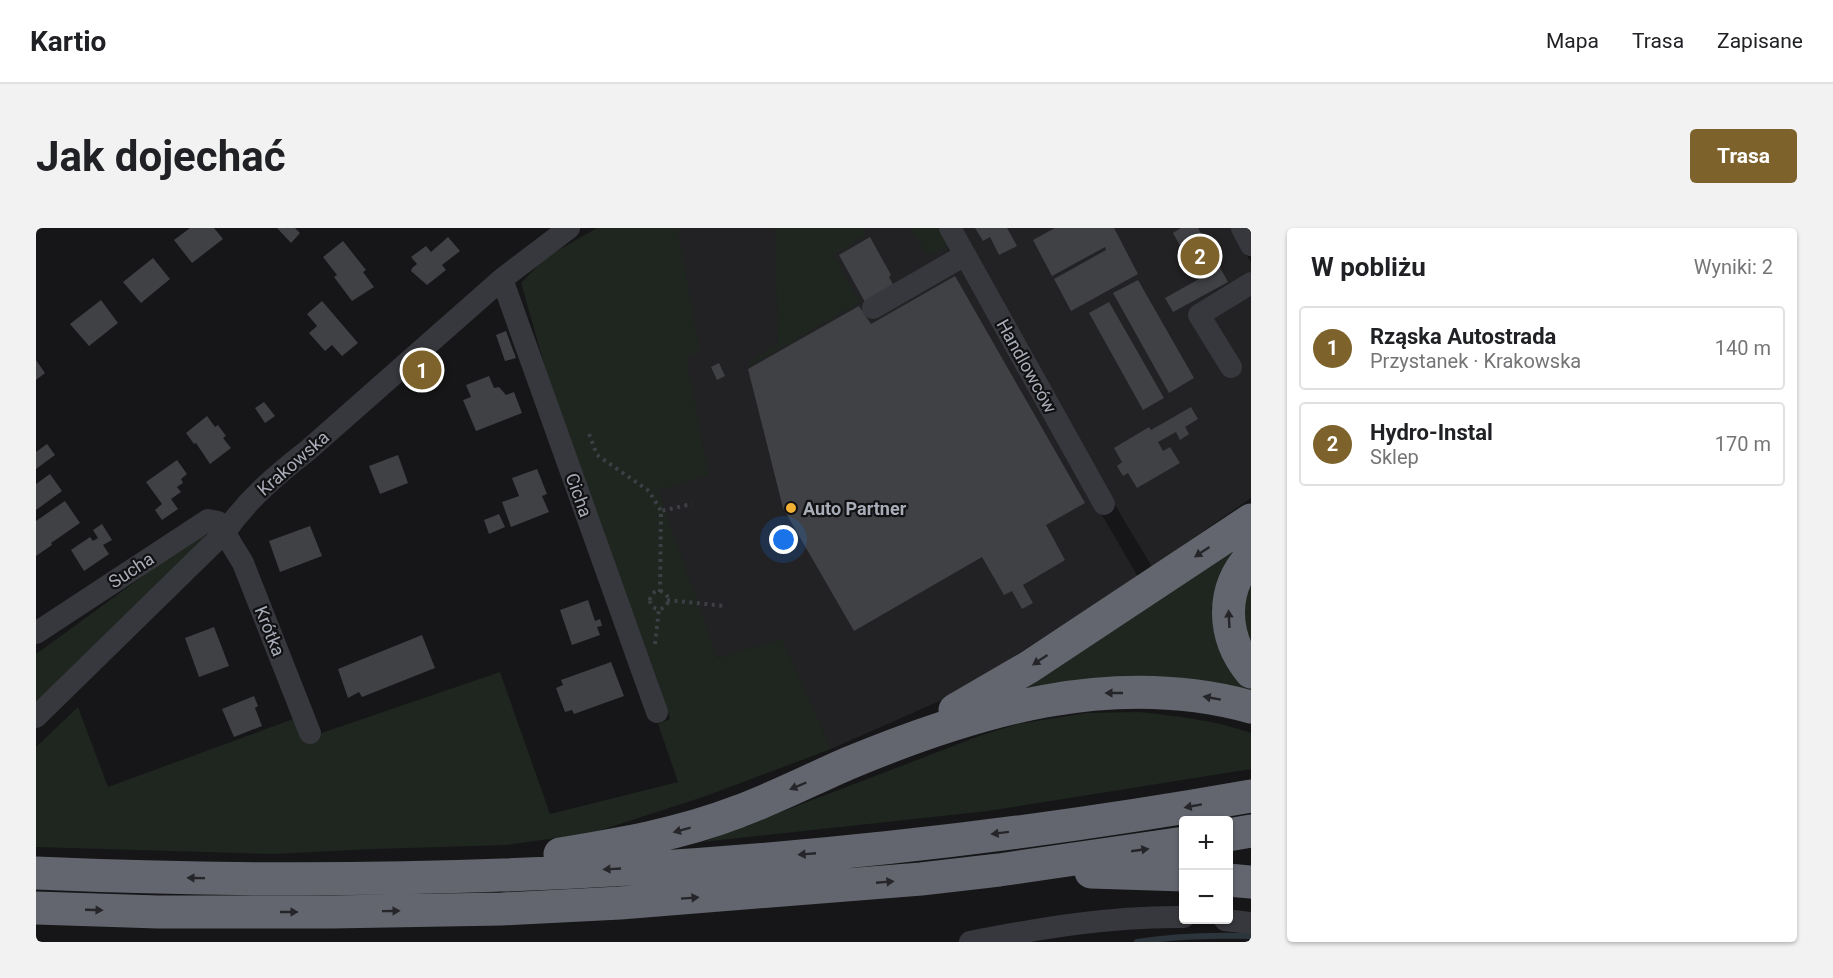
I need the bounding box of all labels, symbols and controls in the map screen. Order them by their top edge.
text: Kartio [30,25,106,58]
text: Mapa [1546,29,1599,53]
text: Trasa [1632,29,1684,53]
text: Zapisane [1717,29,1803,53]
button: Trasa [1690,129,1797,183]
text: Jak dojechać [36,132,286,181]
pin: 2 [1180,234,1220,279]
text: W pobliżu [1311,252,1426,282]
text: Wyniki: 2 [1694,255,1773,279]
street label: Handlowców [993,315,1062,417]
text: Rząska Autostrada [1370,324,1556,349]
text: 1 [1327,336,1338,360]
text: 140 m [1715,336,1771,360]
pin: 1 [402,348,442,392]
text: Przystanek · Krakowska [1370,349,1581,373]
text: Hydro-Instal [1370,420,1493,445]
street label: Krakowska [253,426,333,500]
text: 2 [1327,432,1338,456]
text: 170 m [1715,432,1771,456]
text: Sklep [1370,445,1419,469]
street label: Cicha [561,470,597,520]
place label: Auto Partner [803,498,907,519]
marker: Auto Partner [784,501,798,515]
your location [769,525,798,554]
one-way arrow [1194,546,1210,557]
street label: Sucha [104,548,158,592]
street label: Krótka [250,603,290,659]
one-way arrow [1224,610,1233,629]
one-way arrow [1032,654,1048,666]
one-way arrow [1105,688,1124,698]
one-way arrow [1203,693,1222,702]
one-way arrow [789,781,807,791]
one-way arrow [1184,802,1203,811]
map controls [1179,816,1233,924]
button: + [1179,816,1233,870]
one-way arrow [673,826,691,835]
one-way arrow [991,828,1010,838]
one-way arrow [1131,845,1150,854]
one-way arrow [797,849,816,859]
one-way arrow [603,865,622,874]
button: − [1179,870,1233,924]
one-way arrow [186,873,205,883]
one-way arrow [875,877,894,887]
one-way arrow [681,893,700,902]
one-way arrow [85,905,104,914]
one-way arrow [381,906,400,916]
one-way arrow [280,907,299,917]

